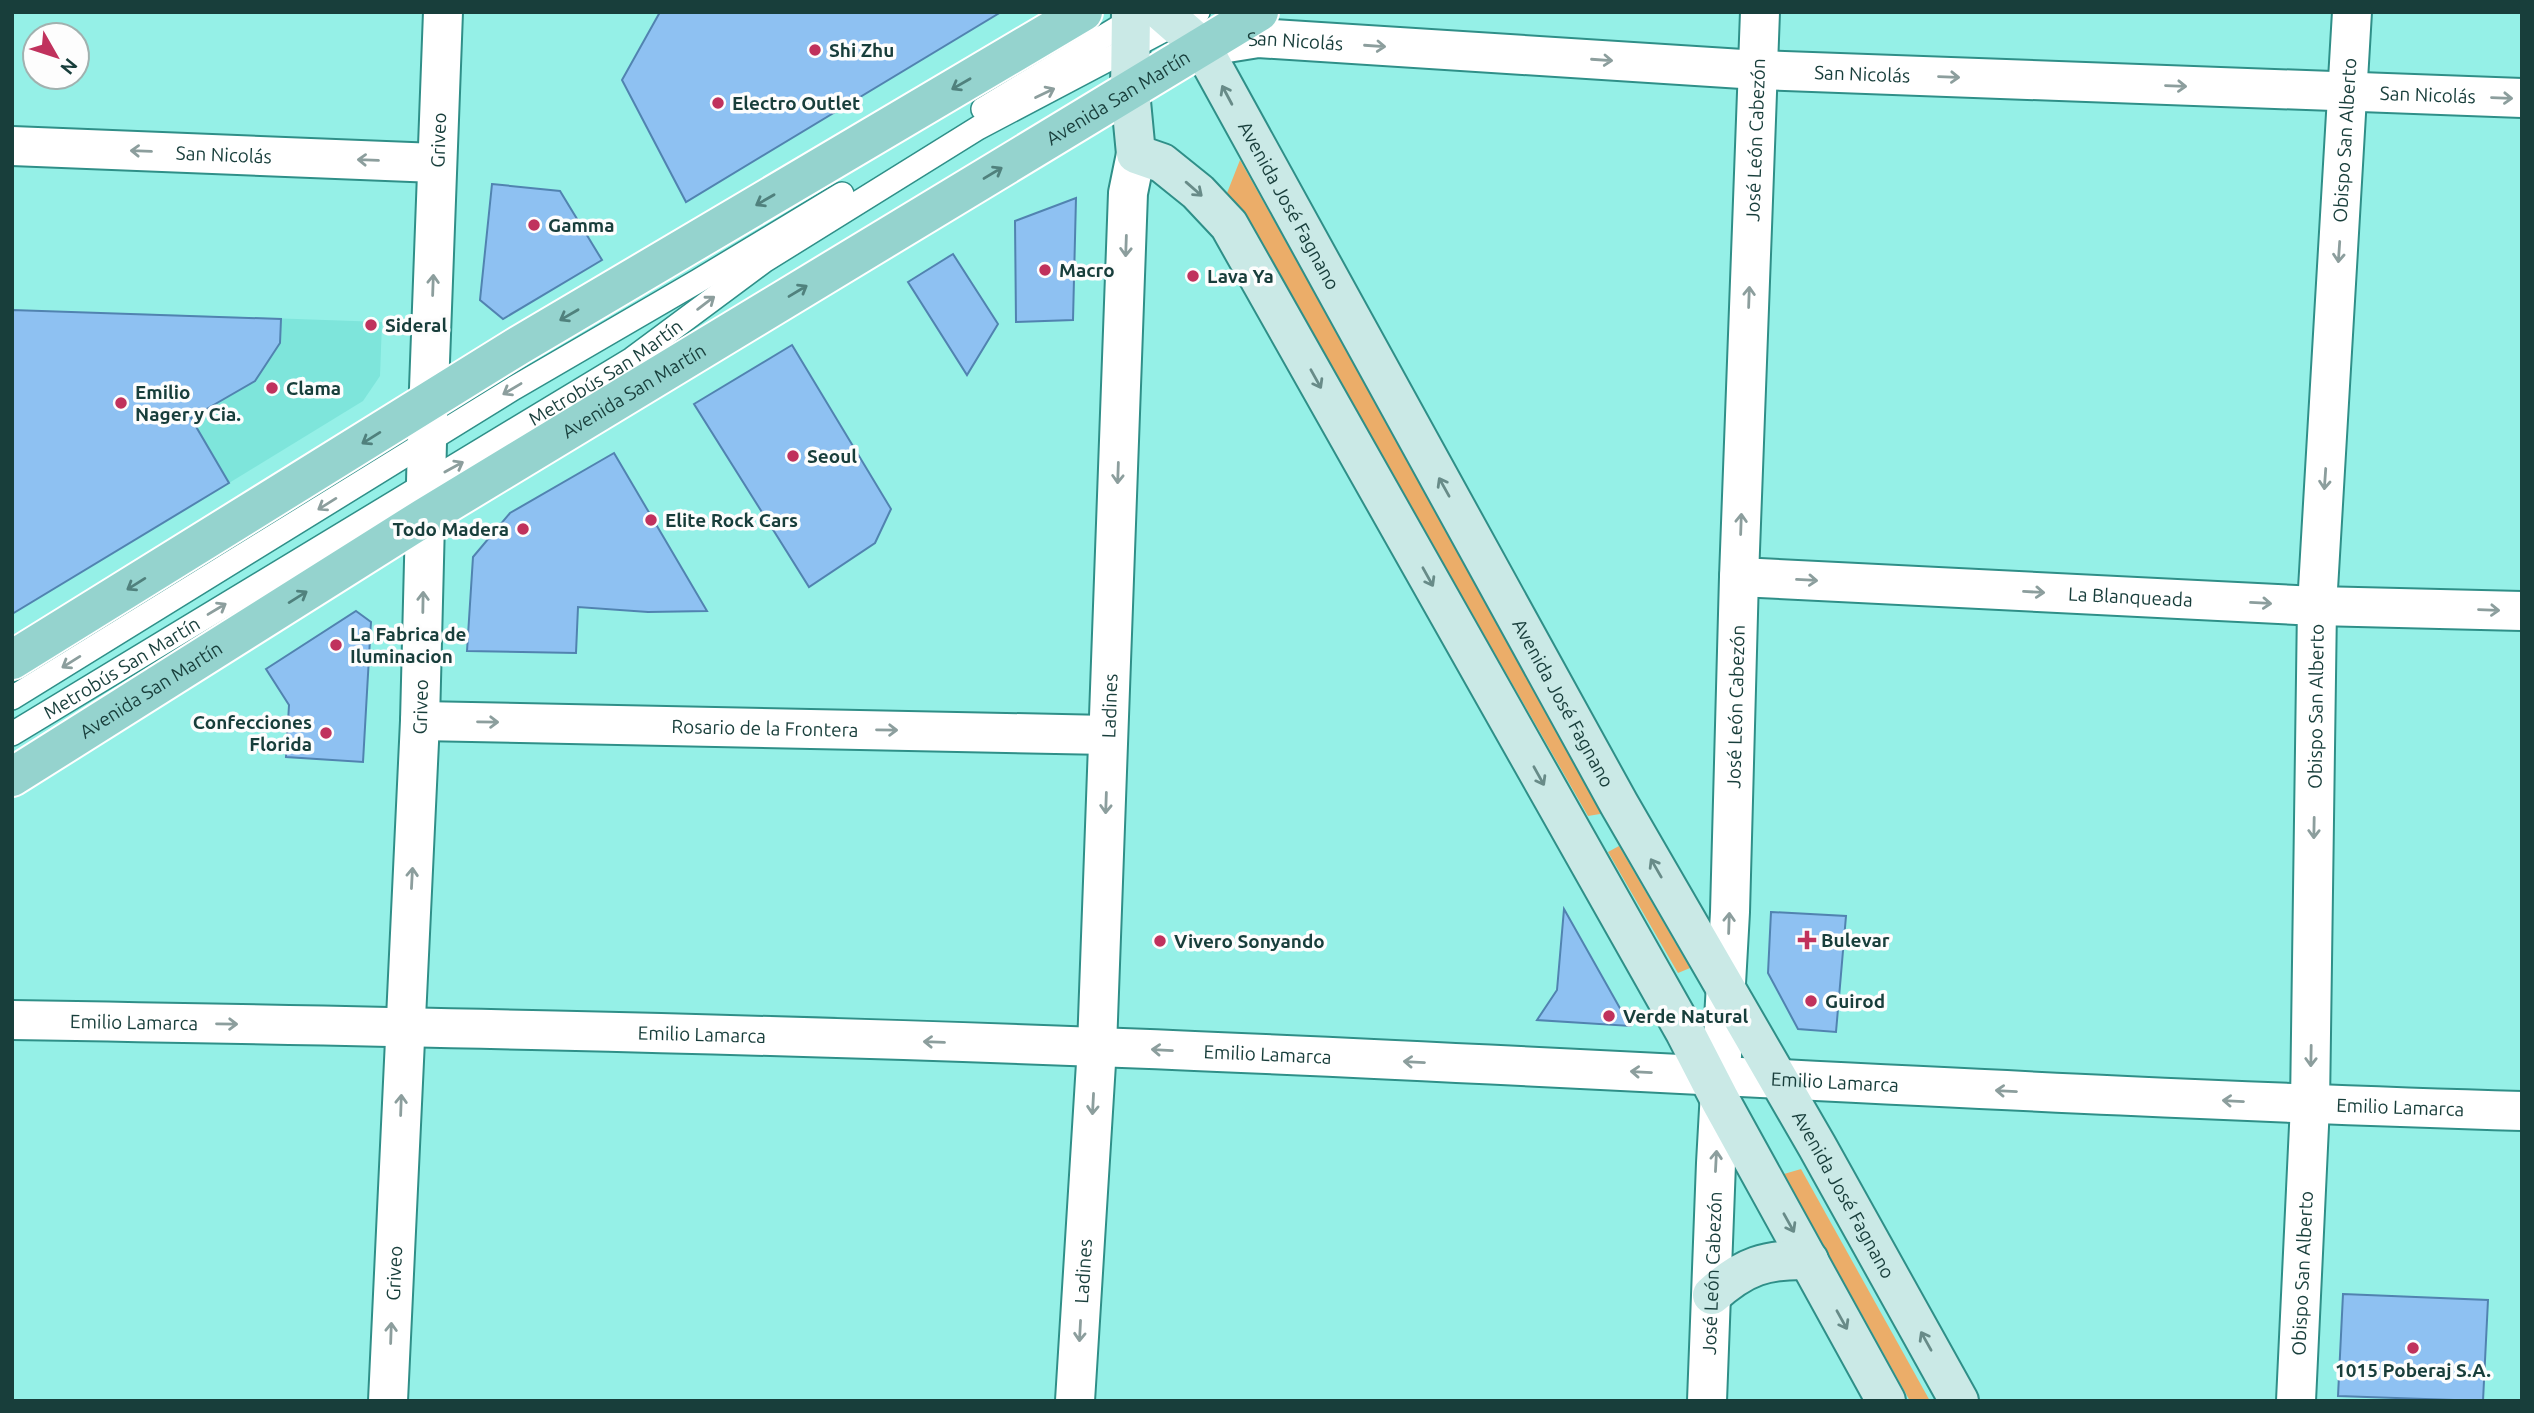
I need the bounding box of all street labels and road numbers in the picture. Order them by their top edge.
street label: San Nicolás [1246,27,1344,54]
street label: Avenida San Martín [1042,46,1194,149]
street label: Obispo San Alberto [2329,57,2360,223]
street label: José León Cabezón [1741,58,1769,222]
street label: San Nicolás [1814,61,1911,87]
street label: San Nicolás [2379,82,2476,107]
street label: Griveo [426,112,450,168]
street label: Avenida José Fagnano [1234,117,1344,293]
street label: San Nicolás [175,142,272,167]
street label: Metrobús San Martín [524,315,687,430]
street label: Avenida San Martín [558,339,710,443]
street label: La Blanqueada [2068,583,2193,611]
street label: Metrobús San Martín [39,612,204,723]
street label: Avenida José Fagnano [1508,615,1619,791]
street label: Obispo San Alberto [2303,624,2328,789]
street label: José León Cabezón [1722,625,1749,789]
street label: Avenida San Martín [76,637,226,743]
street label: Ladines [1097,673,1122,739]
street label: Griveo [408,679,432,735]
street label: Rosario de la Frontera [671,715,859,741]
street label: Emilio Lamarca [70,1010,198,1034]
street label: Emilio Lamarca [638,1022,766,1047]
street label: Emilio Lamarca [1203,1040,1332,1068]
street label: Emilio Lamarca [1770,1068,1899,1096]
street label: Emilio Lamarca [2336,1094,2465,1120]
street label: Avenida José Fagnano [1788,1107,1899,1282]
street label: Obispo San Alberto [2287,1190,2317,1356]
street label: José León Cabezón [1698,1191,1726,1355]
street label: Ladines [1070,1238,1096,1304]
street label: Griveo [382,1245,406,1301]

